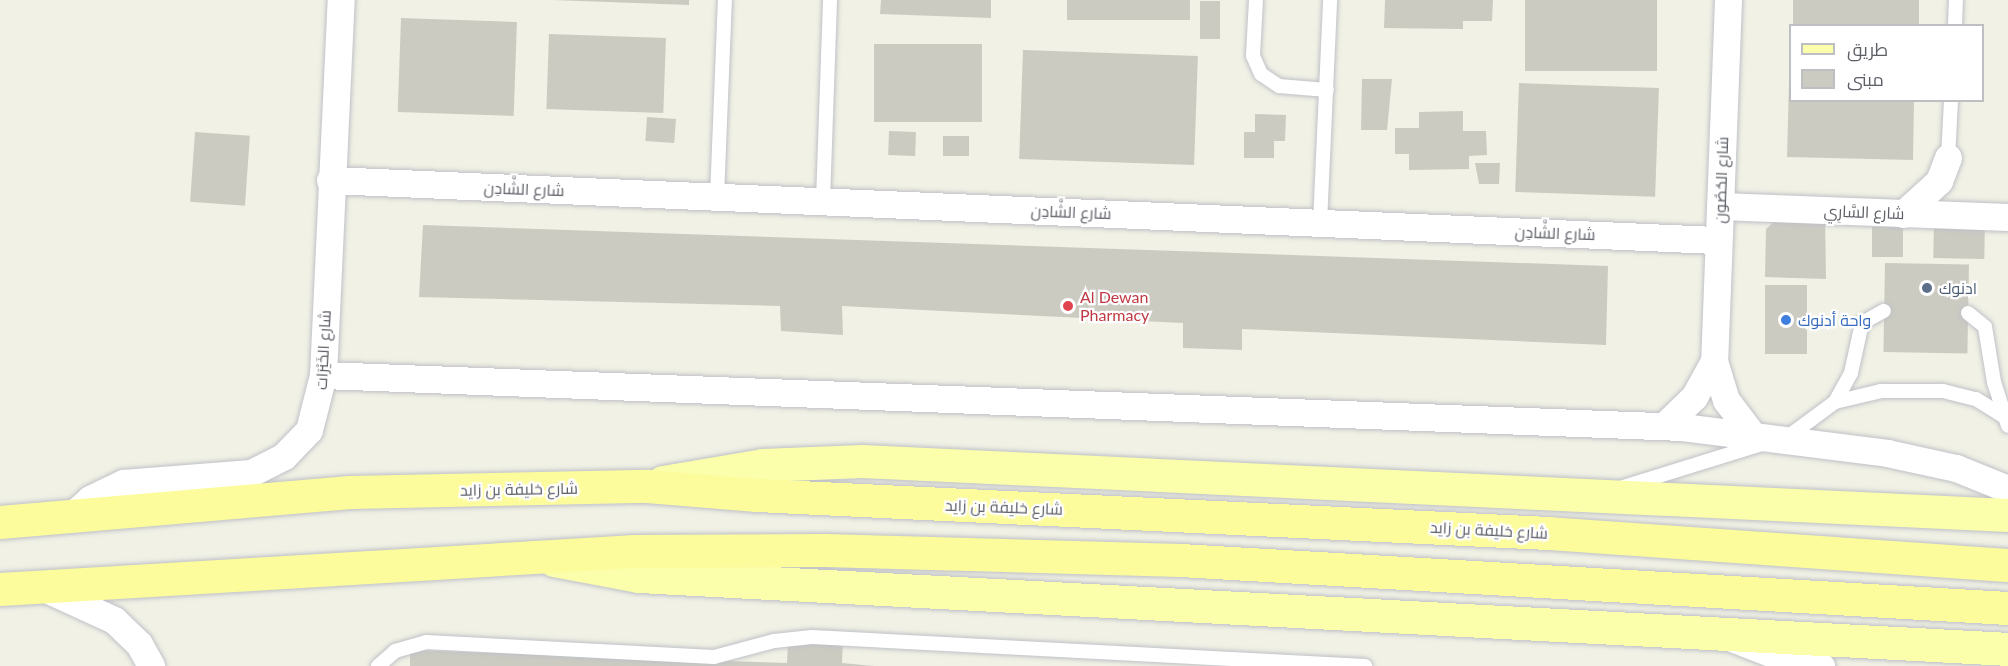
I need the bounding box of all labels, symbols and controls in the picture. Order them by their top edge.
legend [1789,24,1984,102]
text: طريق [1847,38,1888,60]
text: مبنى [1847,68,1884,90]
street label: شارع الحُصُون [1710,136,1732,224]
street label: شارع الشَّادِن [483,178,565,200]
street label: شارع الشَّادِن [1030,201,1112,223]
street label: شارع السَّارِي [1823,201,1905,223]
street label: شارع الشَّادِن [1514,222,1596,244]
place label: ادنوك [1939,278,1977,298]
marker: ادنوك [1920,281,1934,295]
place label: Al Dewan Pharmacy [1080,287,1149,325]
marker: Al Dewan Pharmacy [1061,299,1075,313]
street label: شارع الخَيْرَات [311,310,335,390]
place label: واحة أدنوك [1798,310,1871,330]
marker: واحة أدنوك [1779,313,1793,327]
street label: شارع خليفة بن زايد [460,478,578,500]
street label: شارع خليفة بن زايد [945,495,1063,519]
street label: شارع خليفة بن زايد [1430,517,1548,543]

